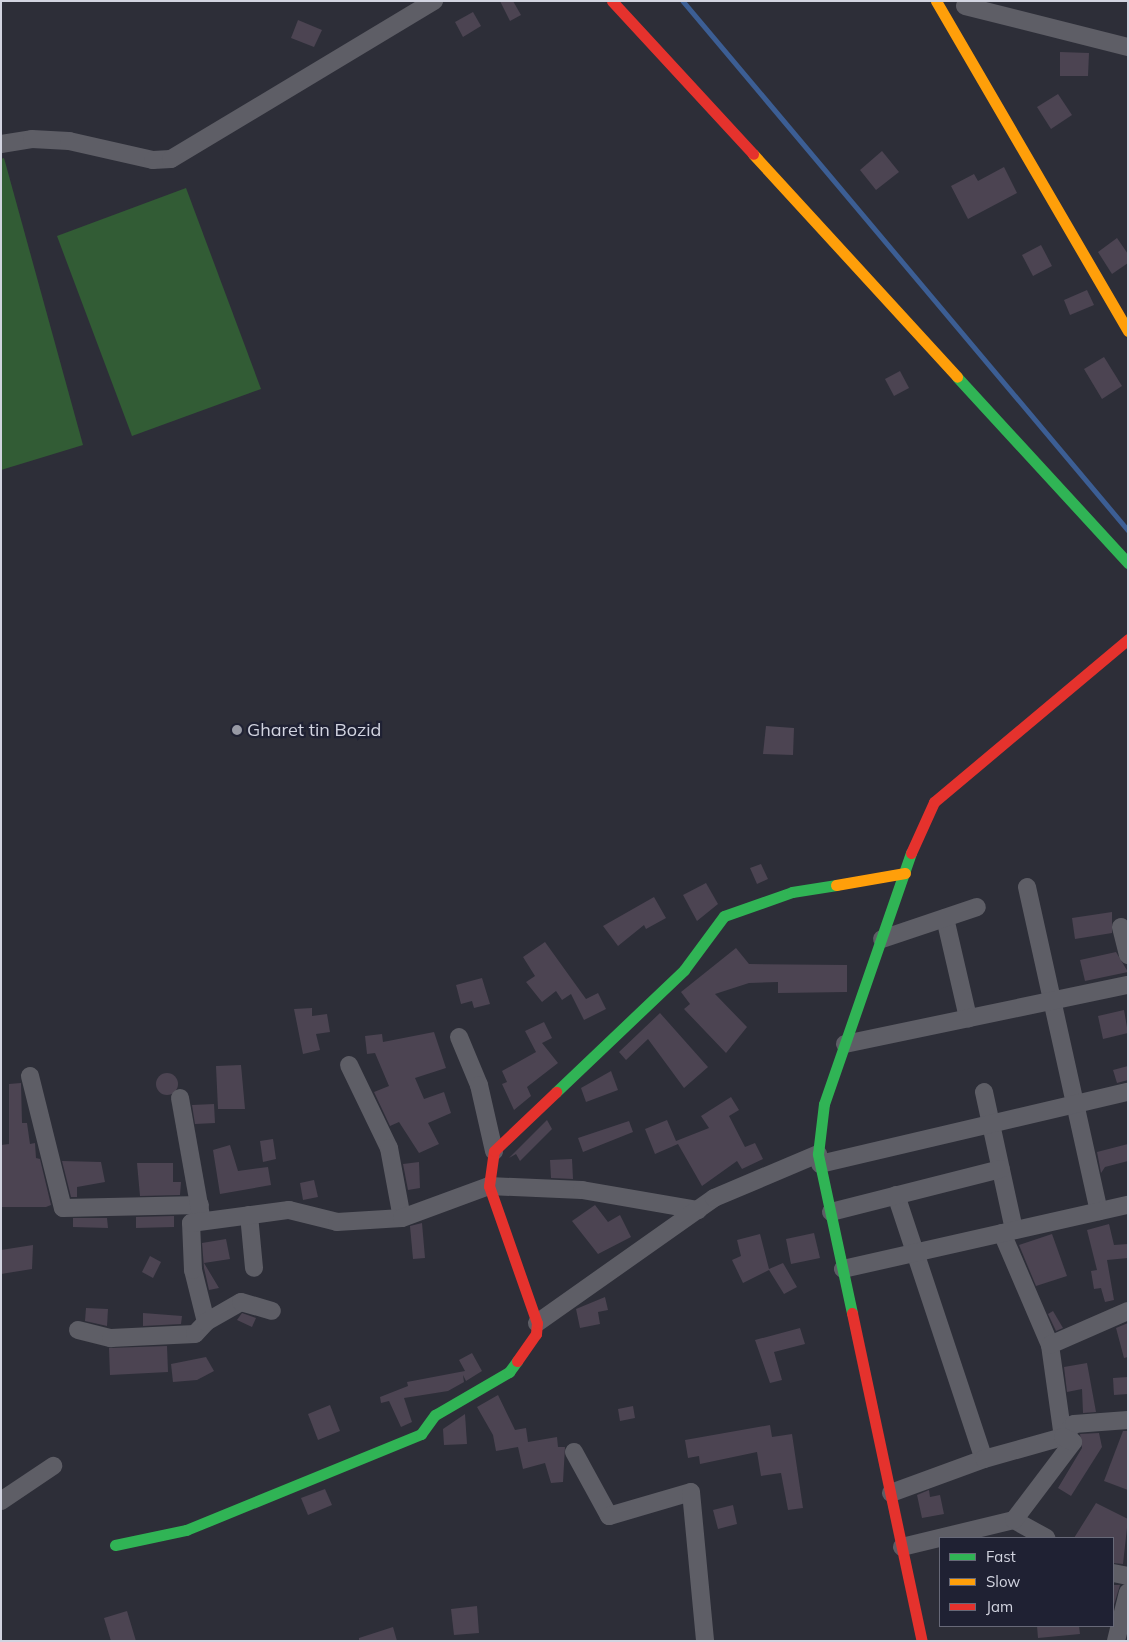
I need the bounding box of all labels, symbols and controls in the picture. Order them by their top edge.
place label: Gharet tin Bozid [247,719,381,741]
marker: Gharet tin Bozid [231,724,243,736]
legend [939,1537,1114,1627]
text: Fast [986,1547,1016,1566]
text: Slow [986,1572,1020,1591]
text: Jam [986,1597,1013,1616]

